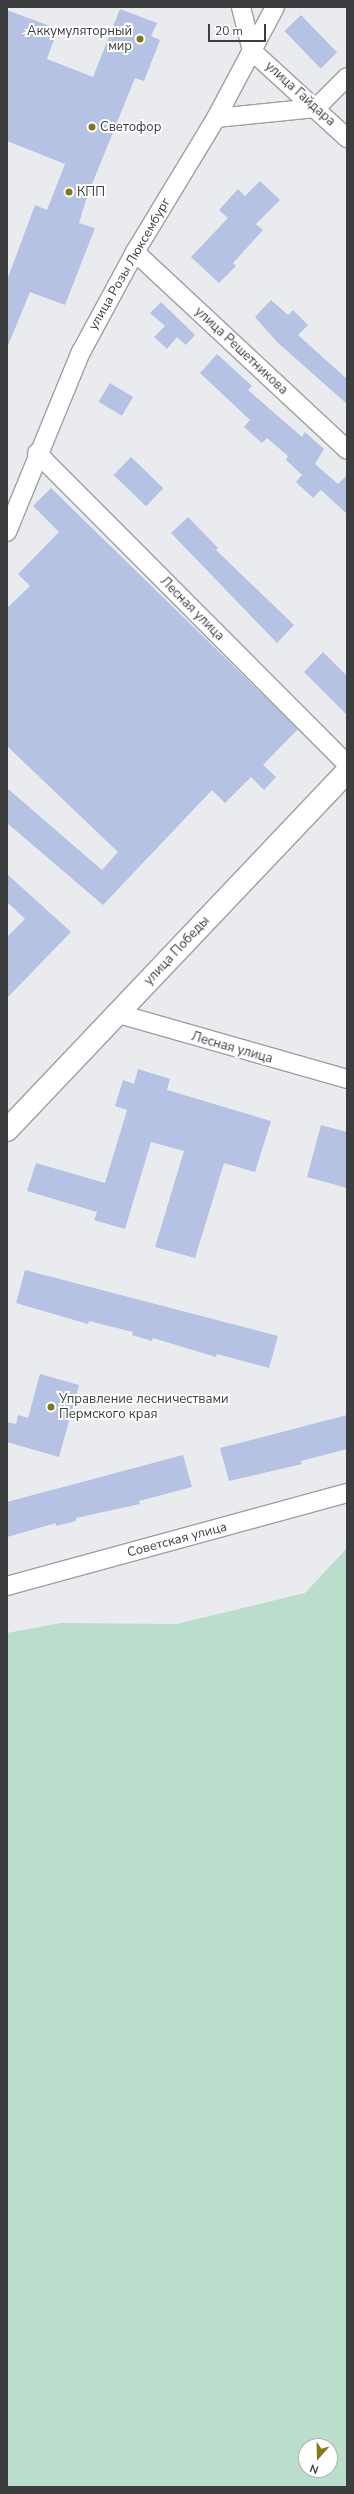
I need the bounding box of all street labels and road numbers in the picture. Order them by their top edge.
street label: улица Гайдара [262,58,338,130]
street label: улица Розы Люксембург [86,195,174,333]
street label: улица Решетникова [191,304,291,398]
street label: Лесная улица [157,574,227,644]
street label: улица Победы [141,913,213,989]
street label: Лесная улица [189,1029,275,1067]
street label: Советская улица [125,1519,229,1561]

